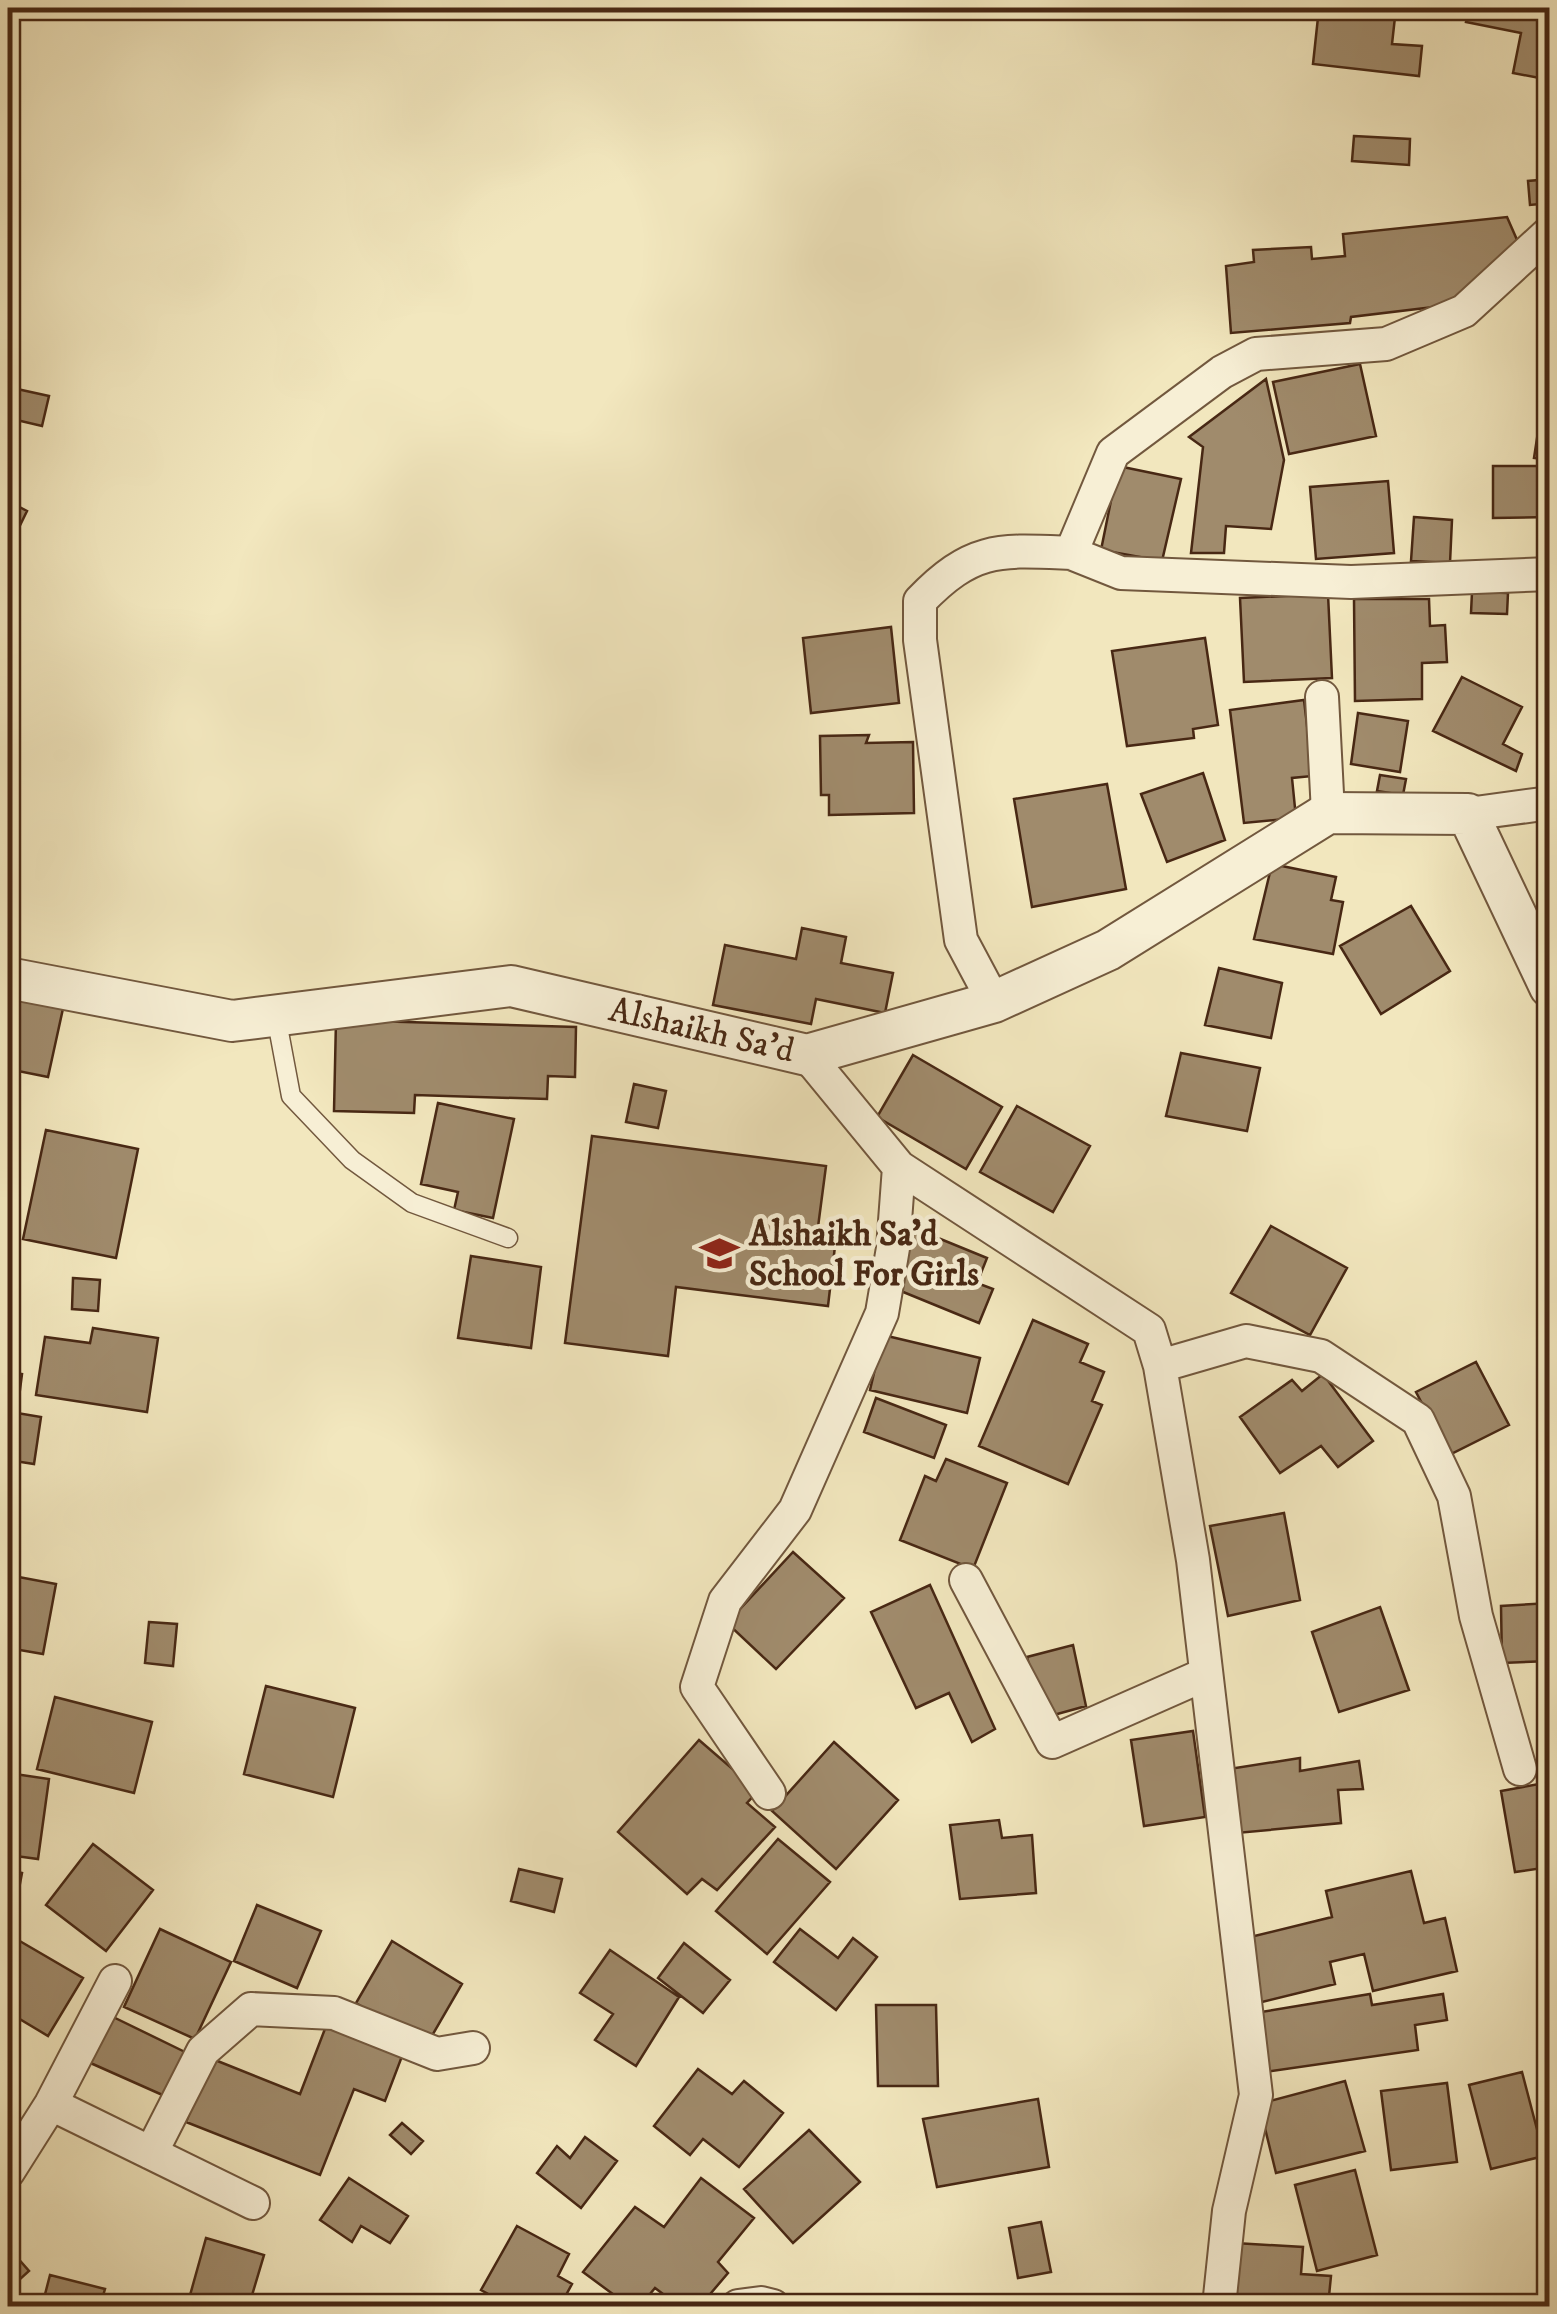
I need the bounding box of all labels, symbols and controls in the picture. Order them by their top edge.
street label: Alshaikh Sa'd [605,988,799,1074]
place label: Alshaikh Sa'd School For Girls [748,1213,979,1297]
school or university icon: Alshaikh Sa'd School For Girls [698,1232,740,1274]

